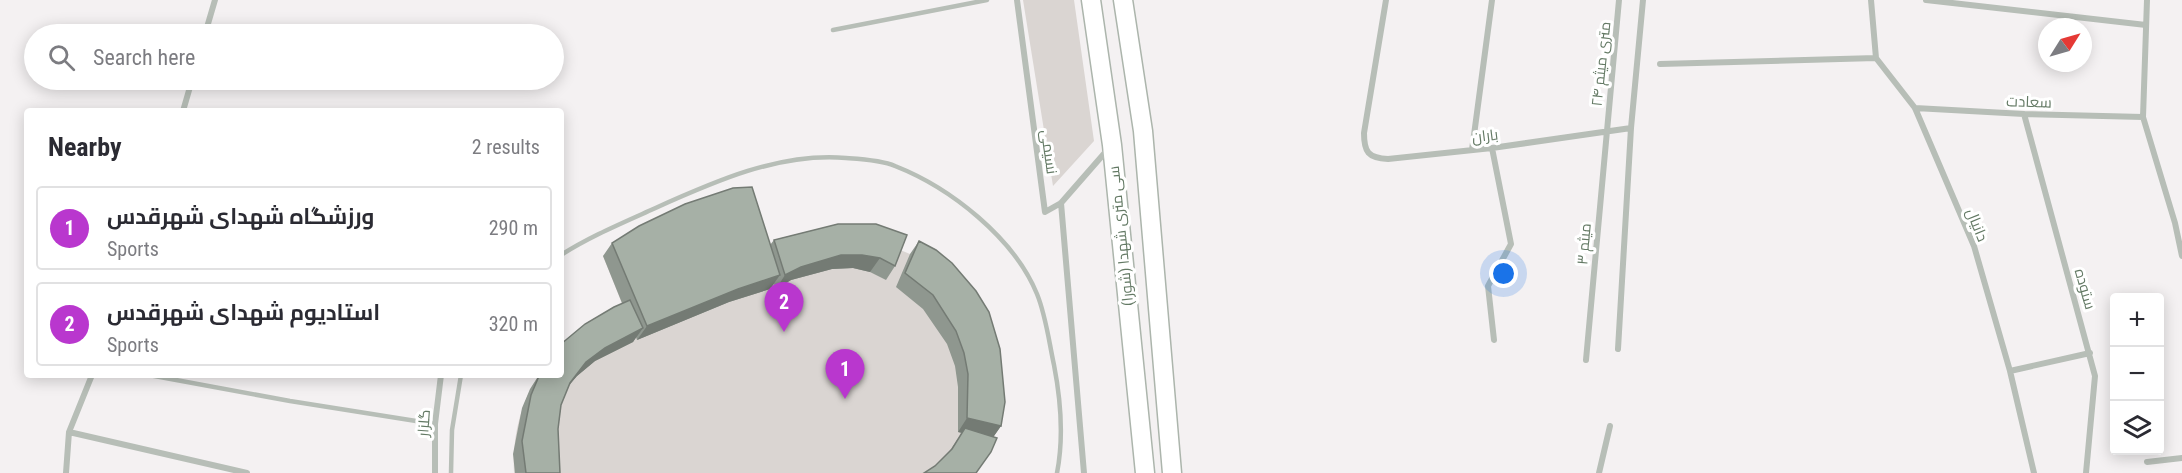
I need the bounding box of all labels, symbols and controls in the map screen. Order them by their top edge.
north arrow [2038,18,2092,72]
street label: ۲۴ متری میثم [1588,21,1615,107]
search box [24,24,564,90]
icon: search [45,41,78,74]
text: Search here [93,45,195,70]
street label: سعادت [2006,92,2052,112]
street label: باران [1471,125,1499,148]
street label: نسیمی [1036,129,1061,176]
text: Nearby [48,132,122,162]
text: 2 results [472,135,540,159]
street label: سی متری شهدا (شورا) [1105,165,1138,307]
text: ورزشگاه شهدای شهرقدس [107,204,374,229]
street label: دانیال [1962,206,1992,244]
text: 1 [64,216,75,240]
text: 290 m [489,216,538,240]
street label: میثم ۳ [1573,222,1596,266]
text: Sports [107,237,159,261]
your location [1489,259,1518,288]
street label: ستوده [2071,267,2099,311]
pin: 2 [764,282,804,332]
map controls [2110,293,2164,455]
button: + [2110,293,2164,347]
text: استادیوم شهدای شهرقدس [107,300,380,325]
text: 2 [64,312,75,336]
text: 320 m [489,312,538,336]
text: Sports [107,333,159,357]
button: − [2110,347,2164,401]
pin: 1 [826,350,864,399]
button: layers [2110,401,2164,455]
street label: گلزار [414,409,434,438]

